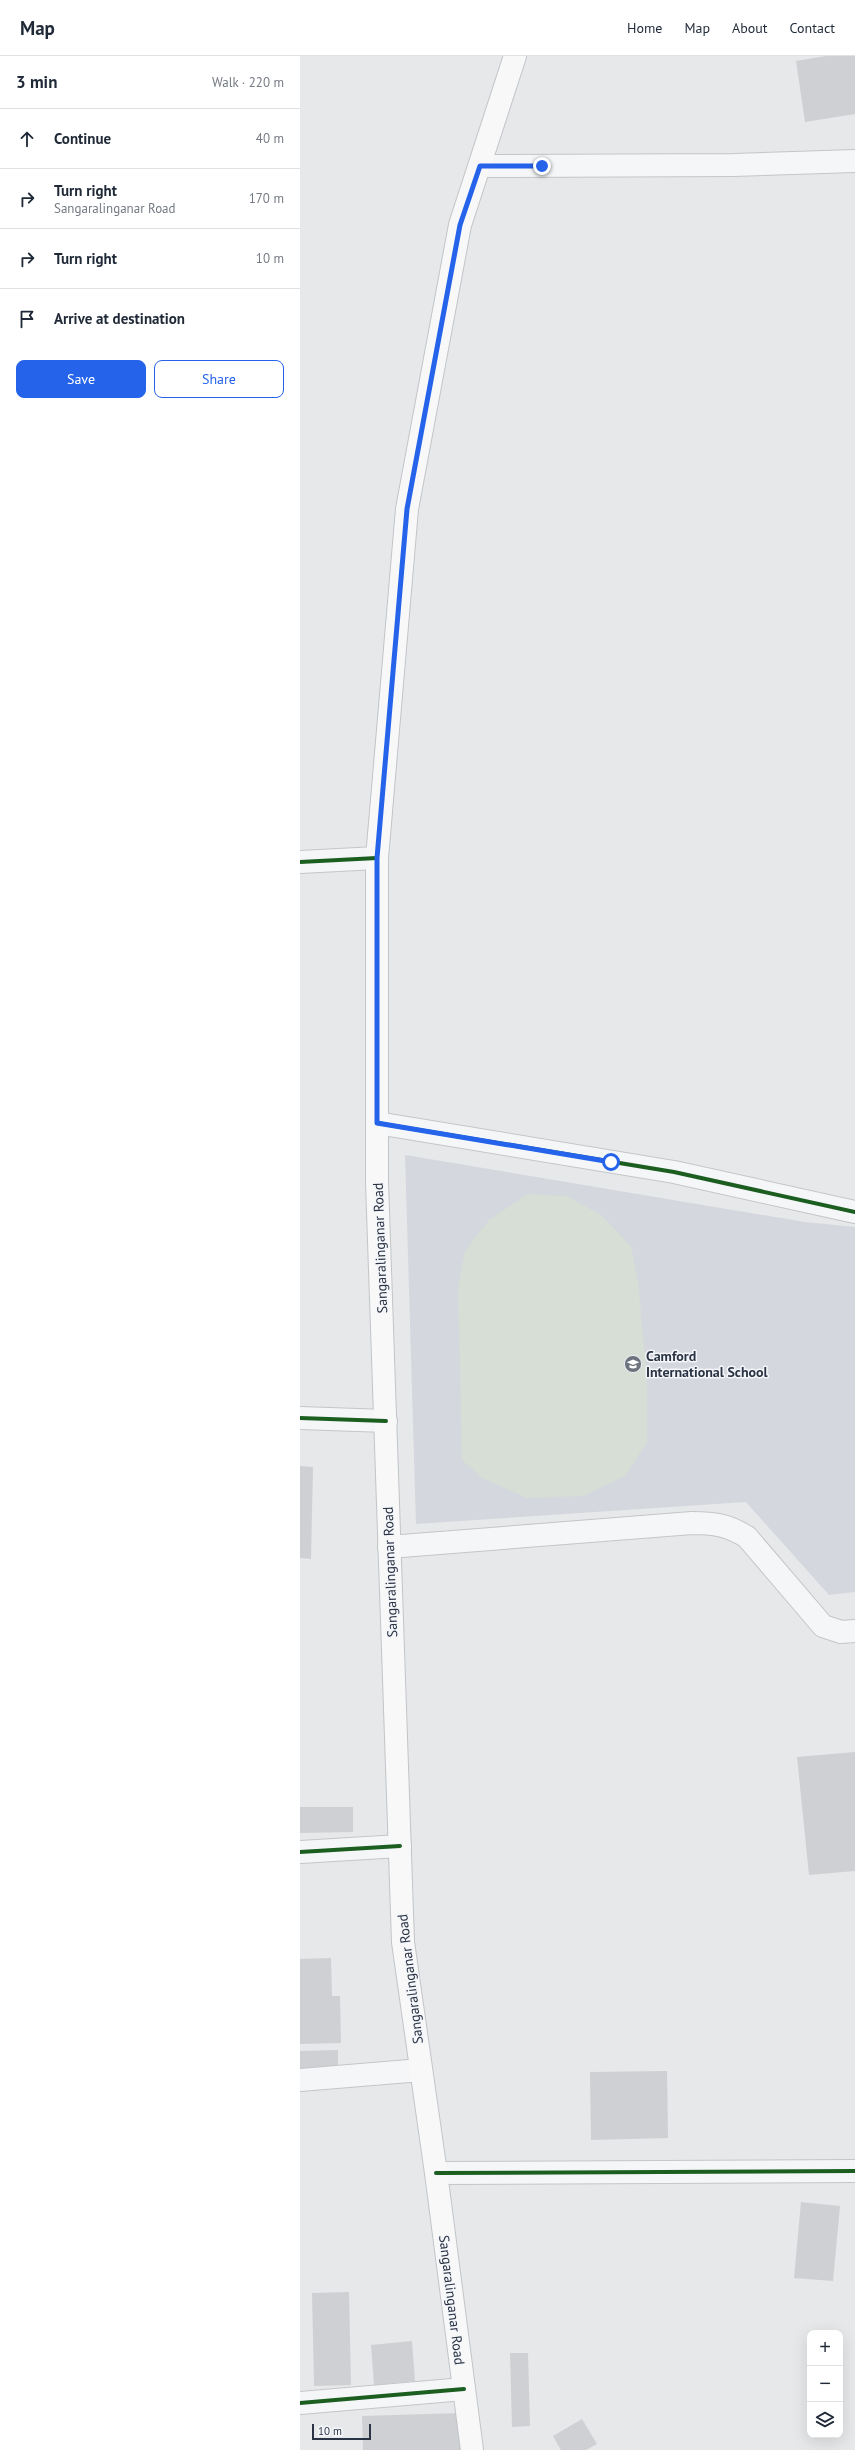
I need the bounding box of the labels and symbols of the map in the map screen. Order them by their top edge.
route end [533,157,551,175]
route start [602,1153,620,1171]
street label: Sangaralinganar Road [369,1182,391,1314]
place label: Camford International School [646,1347,769,1381]
school or university icon: Camford International School [623,1354,643,1374]
street label: Sangaralinganar Road [379,1506,401,1638]
street label: Sangaralinganar Road [393,1913,427,2045]
street label: Sangaralinganar Road [435,2234,469,2366]
scale bar [312,2422,371,2441]

